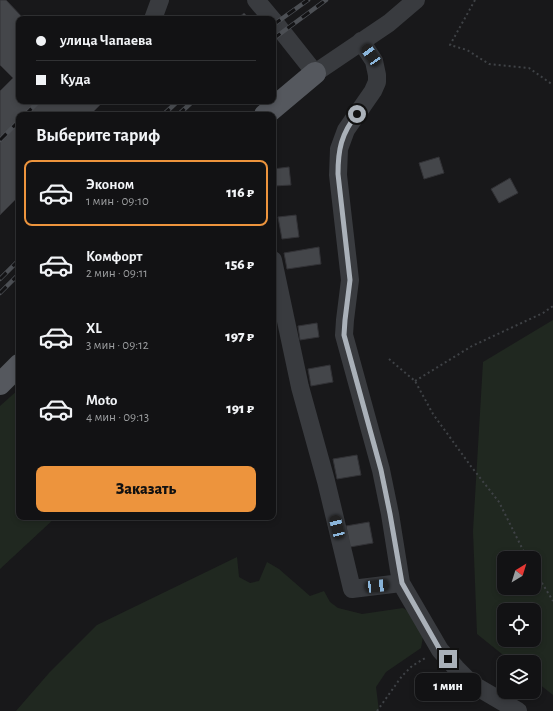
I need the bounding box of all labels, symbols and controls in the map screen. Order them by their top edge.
text: улица Чапаева [60,33,152,48]
car [359,42,383,68]
text: Куда [60,72,91,87]
route start [348,105,366,123]
text: Выберите тариф [36,127,160,145]
icon: car [38,175,74,211]
text: Эконом [86,177,134,192]
text: 116 ₽ [226,185,254,200]
text: 1 мин · 09:10 [86,195,149,208]
icon: car [38,247,74,283]
text: Комфорт [86,249,142,264]
text: 156 ₽ [225,257,254,272]
text: 2 мин · 09:11 [86,267,148,280]
icon: car [38,319,74,355]
text: XL [86,321,102,336]
text: 197 ₽ [225,329,254,344]
text: 3 мин · 09:12 [86,339,149,352]
icon: car [38,391,74,427]
text: Moto [86,393,118,408]
text: 191 ₽ [226,401,254,416]
text: 4 мин · 09:13 [86,411,149,424]
button: Заказать [36,466,256,512]
car [328,514,346,540]
north arrow [497,551,541,595]
map controls [497,551,541,699]
car [364,579,390,593]
button: locate [497,603,541,647]
route end [439,650,457,668]
button: layers [497,655,541,699]
callout: 1 мин [415,673,481,701]
text: 1 мин [433,680,463,693]

